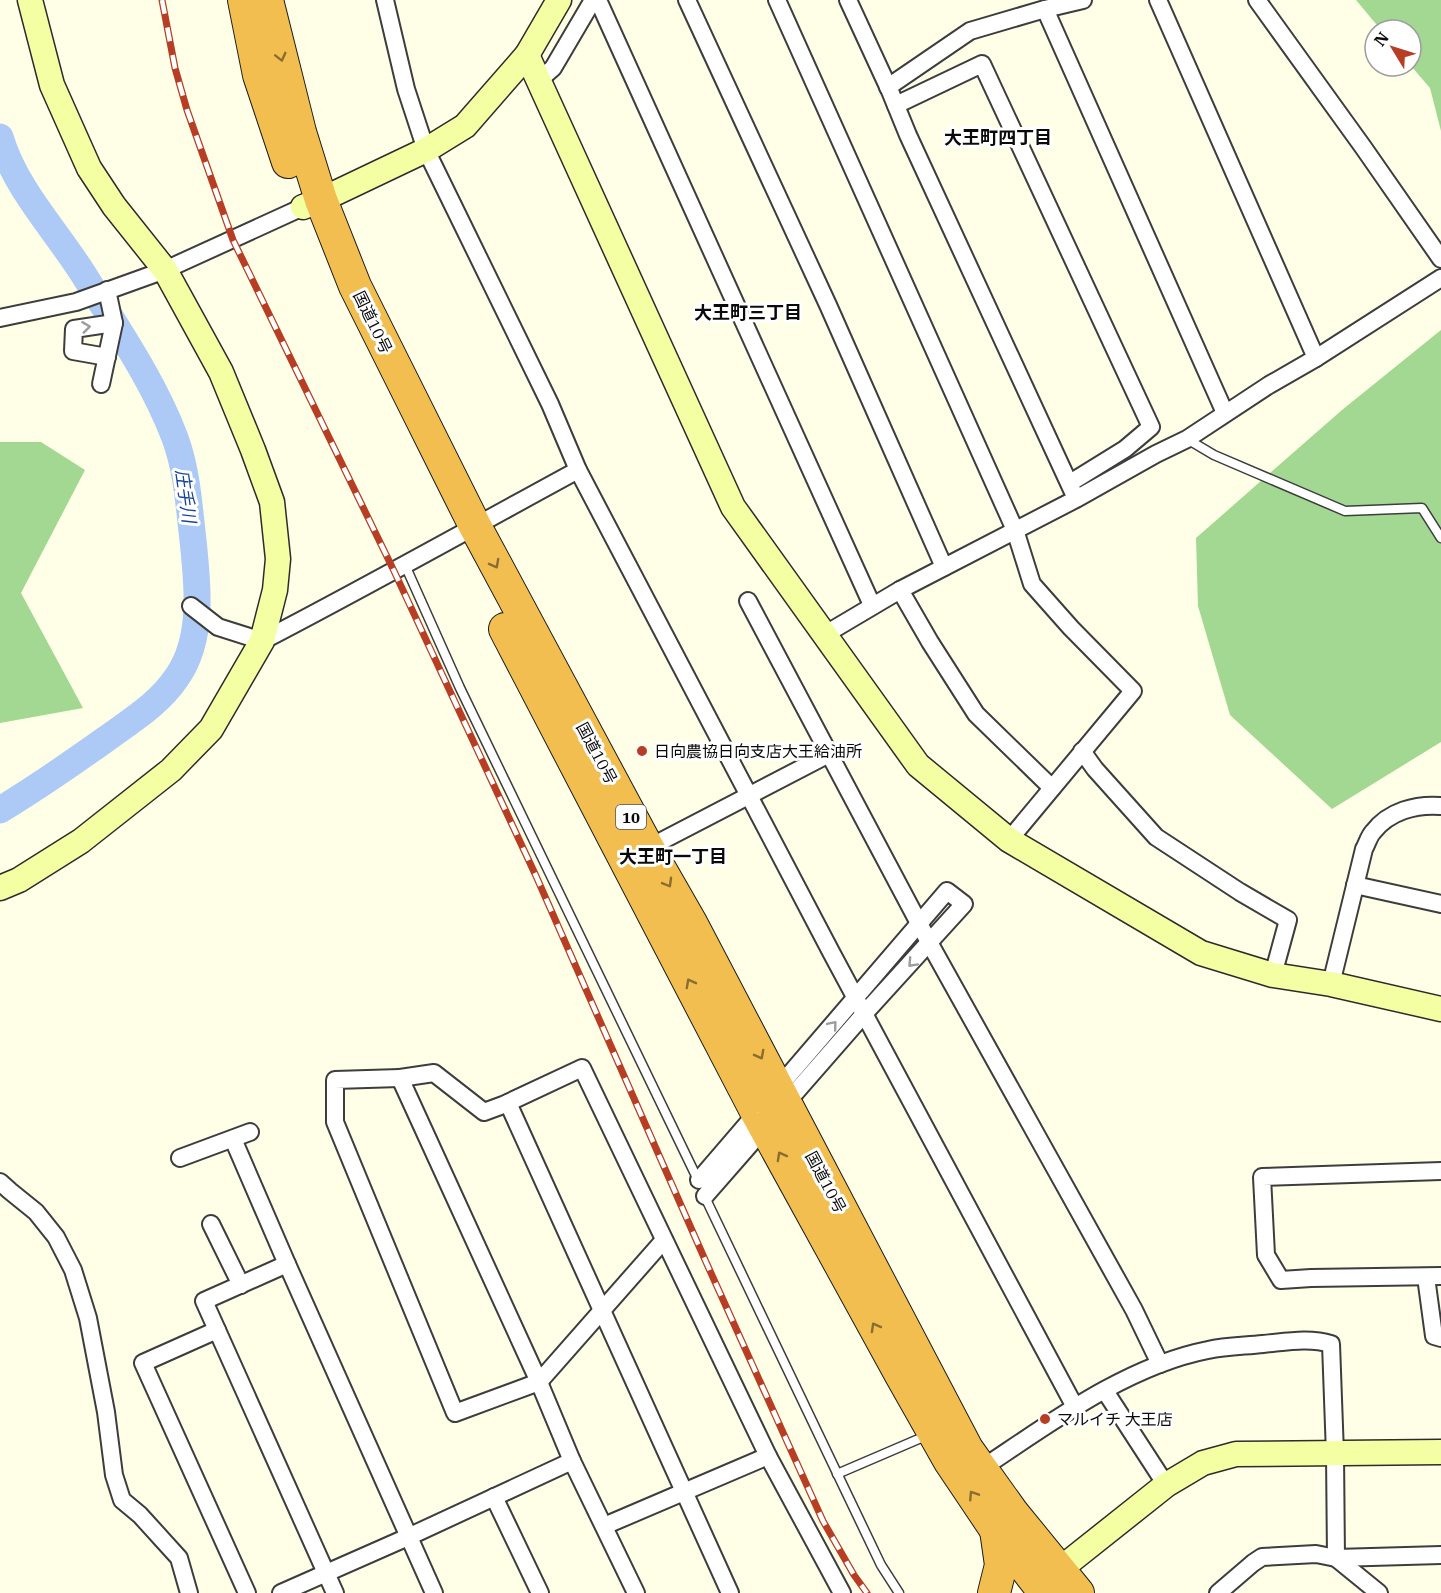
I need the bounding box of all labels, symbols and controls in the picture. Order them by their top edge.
north arrow [1363,18,1423,78]
text: N [1369,28,1393,50]
one-way arrow [273,52,286,62]
district label: 大王町四丁目 [944,126,1052,149]
street label: 国道10号 [349,287,397,357]
district label: 大王町三丁目 [694,301,802,324]
one-way arrow [82,321,91,334]
water label: 庄手川 [171,468,201,526]
one-way arrow [488,557,499,568]
street label: 国道10号 [572,719,622,787]
place label: 日向農協日向支店大王給油所 [654,741,862,761]
marker: 日向農協日向支店大王給油所 [635,744,649,758]
road number: 10 [616,805,646,829]
district label: 大王町一丁目 [619,845,727,868]
one-way arrow [660,877,672,887]
one-way arrow [908,956,919,967]
one-way arrow [686,979,697,990]
one-way arrow [825,1021,836,1032]
one-way arrow [752,1048,764,1059]
street label: 国道10号 [801,1148,851,1216]
one-way arrow [777,1151,788,1162]
one-way arrow [870,1323,882,1333]
place label: マルイチ 大王店 [1057,1409,1173,1429]
marker: マルイチ 大王店 [1038,1412,1052,1426]
one-way arrow [969,1491,980,1502]

